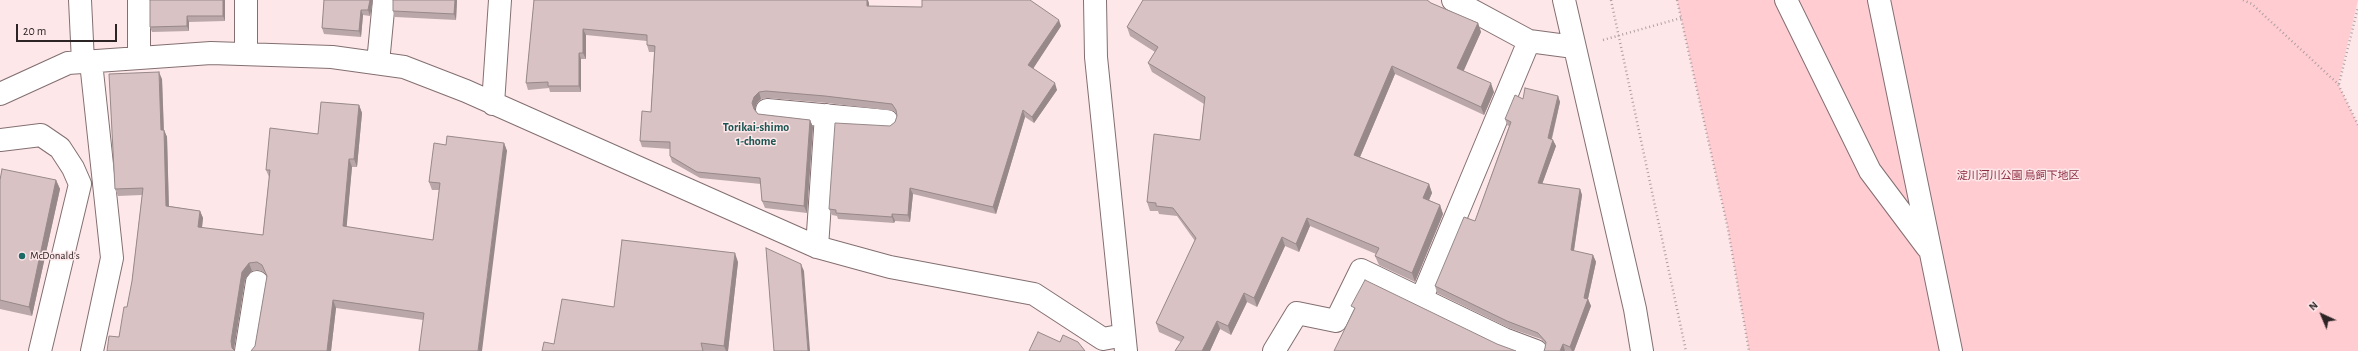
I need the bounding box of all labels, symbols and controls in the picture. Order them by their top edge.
scale bar [18,16,119,42]
text: 20 m [23,25,46,37]
district label: Torikai-shimo 1-chome [723,120,789,148]
park label: 淀川河川公園 鳥飼下地区 [1957,169,2079,183]
place label: McDonald's [30,249,80,263]
marker: McDonald's [17,251,27,261]
north arrow [2302,295,2342,335]
text: N [2307,299,2320,313]

